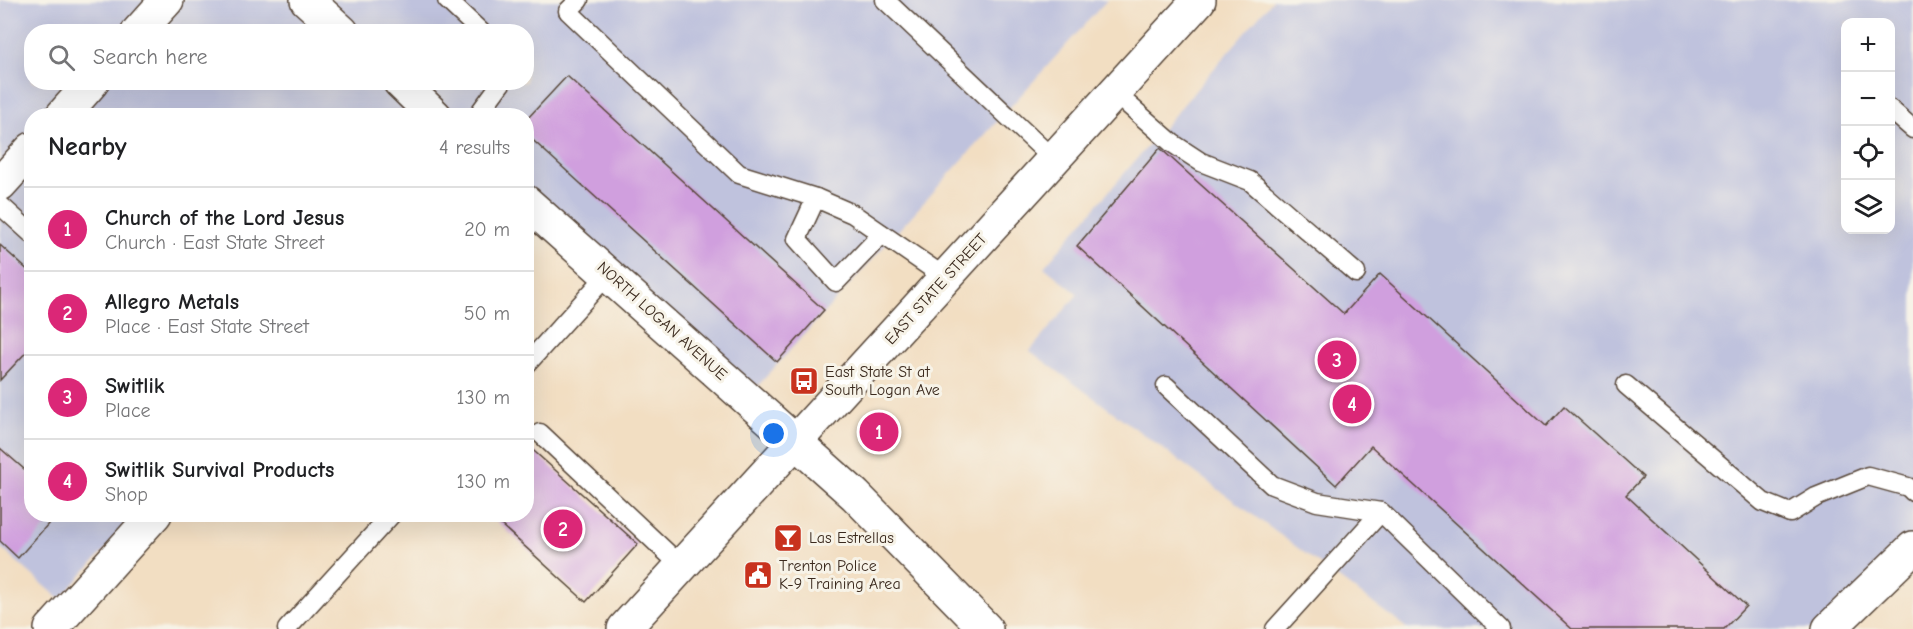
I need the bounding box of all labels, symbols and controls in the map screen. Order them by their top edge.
map controls [1841,18,1895,234]
button: + [1841,18,1895,72]
search box [24,24,534,90]
icon: search [45,41,78,74]
text: Search here [93,44,208,70]
button: − [1841,72,1895,126]
button: locate [1841,126,1895,180]
text: Nearby [48,132,127,162]
text: 4 results [439,136,510,159]
button: layers [1841,180,1895,234]
text: Church of the Lord Jesus [105,205,344,231]
text: 1 [64,218,71,241]
text: 20 m [464,218,510,241]
street label: EAST STATE STREET [881,229,991,348]
text: Church · East State Street [105,231,324,254]
street label: NORTH LOGAN AVENUE [594,258,731,384]
text: Allegro Metals [105,289,239,315]
text: 2 [63,302,72,325]
text: 50 m [464,302,510,325]
text: Place · East State Street [105,315,309,338]
pin: 3 [1318,338,1356,382]
place label: East State St at South Logan Ave [825,363,940,399]
bus stop icon: East State St at South Logan Ave [788,365,820,397]
text: Switlik [105,373,164,399]
pin: 4 [1332,382,1372,426]
text: 3 [63,386,72,409]
text: 130 m [457,386,510,409]
text: Place [105,399,151,422]
pin: 1 [860,410,898,454]
your location [759,419,788,448]
text: Switlik Survival Products [105,457,334,483]
text: 4 [63,470,72,493]
text: 130 m [457,470,510,493]
text: Shop [105,483,148,506]
pin: 2 [544,506,582,552]
bar icon: Las Estrellas [772,522,804,554]
place label: Las Estrellas [809,529,894,547]
place label: Trenton Police K-9 Training Area [779,557,901,593]
public building icon: Trenton Police K-9 Training Area [742,559,774,591]

